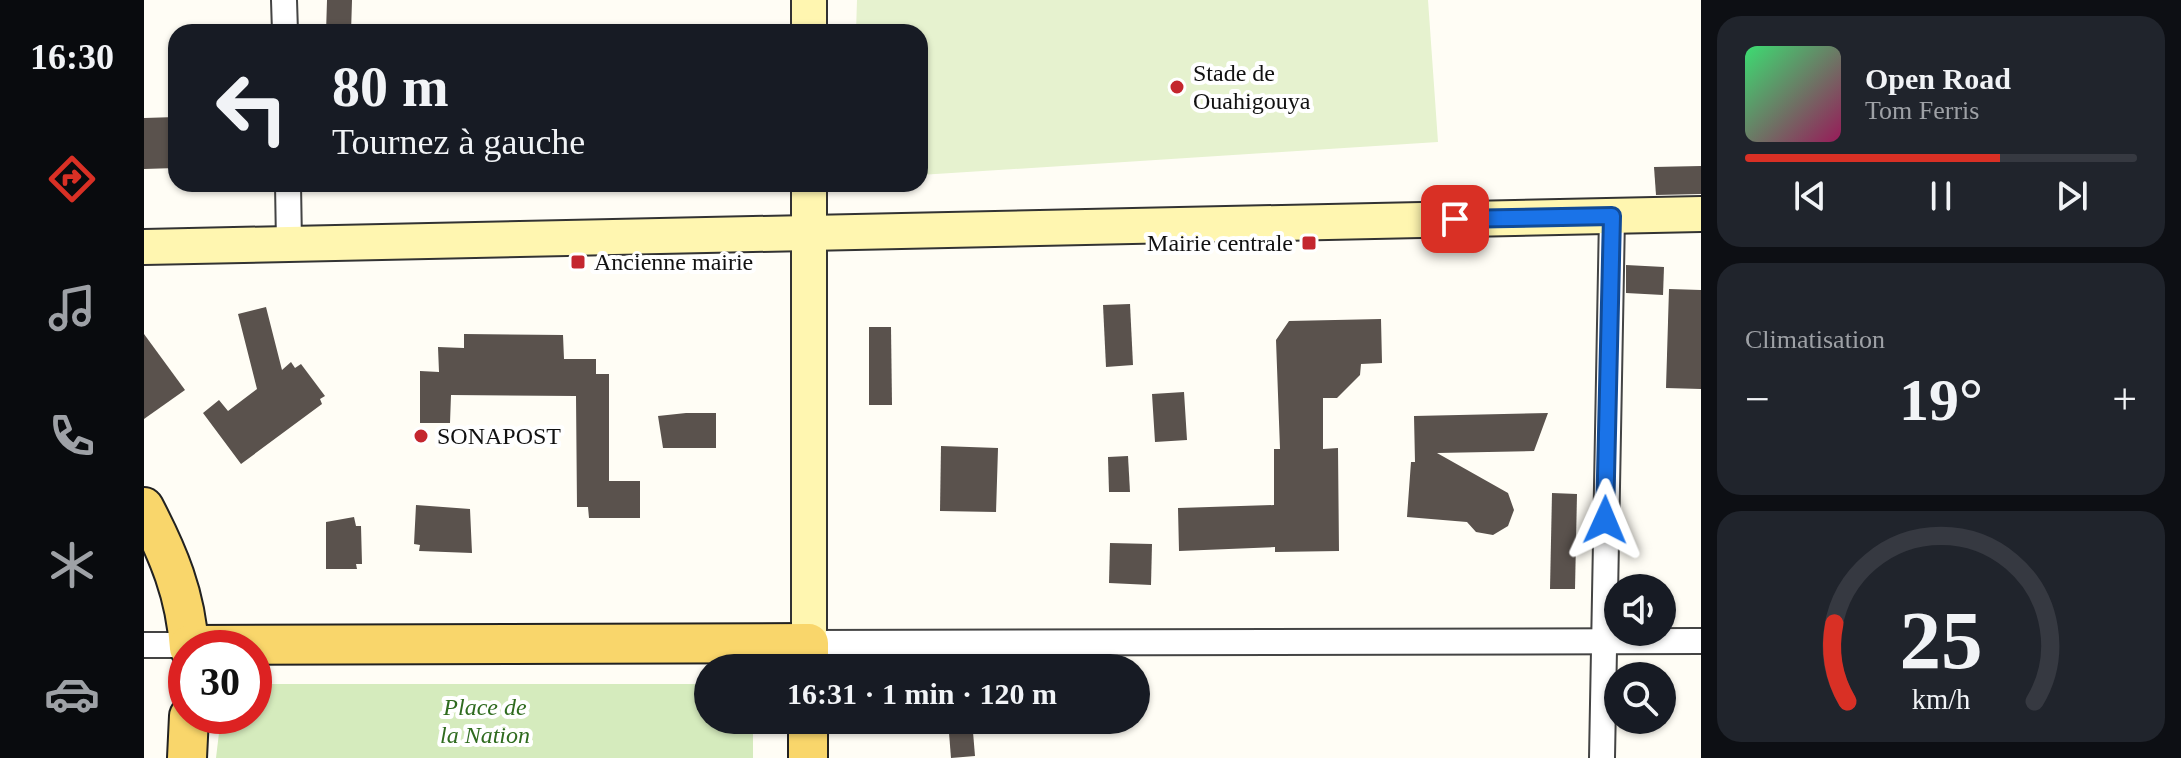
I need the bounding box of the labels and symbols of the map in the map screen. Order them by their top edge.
place label: Stade de Ouahigouya [1193,60,1311,114]
marker: Stade de Ouahigouya [1168,78,1186,96]
pin [1421,185,1489,253]
place label: Mairie centrale [1147,230,1293,256]
marker: Mairie centrale [1300,234,1318,252]
place label: Ancienne mairie [594,249,753,275]
marker: Ancienne mairie [569,253,587,271]
place label: SONAPOST [437,423,561,449]
marker: SONAPOST [412,427,430,445]
position arrow [1563,478,1647,562]
speed limit sign: 30 [168,630,272,734]
park label: Place de la Nation [440,694,530,748]

